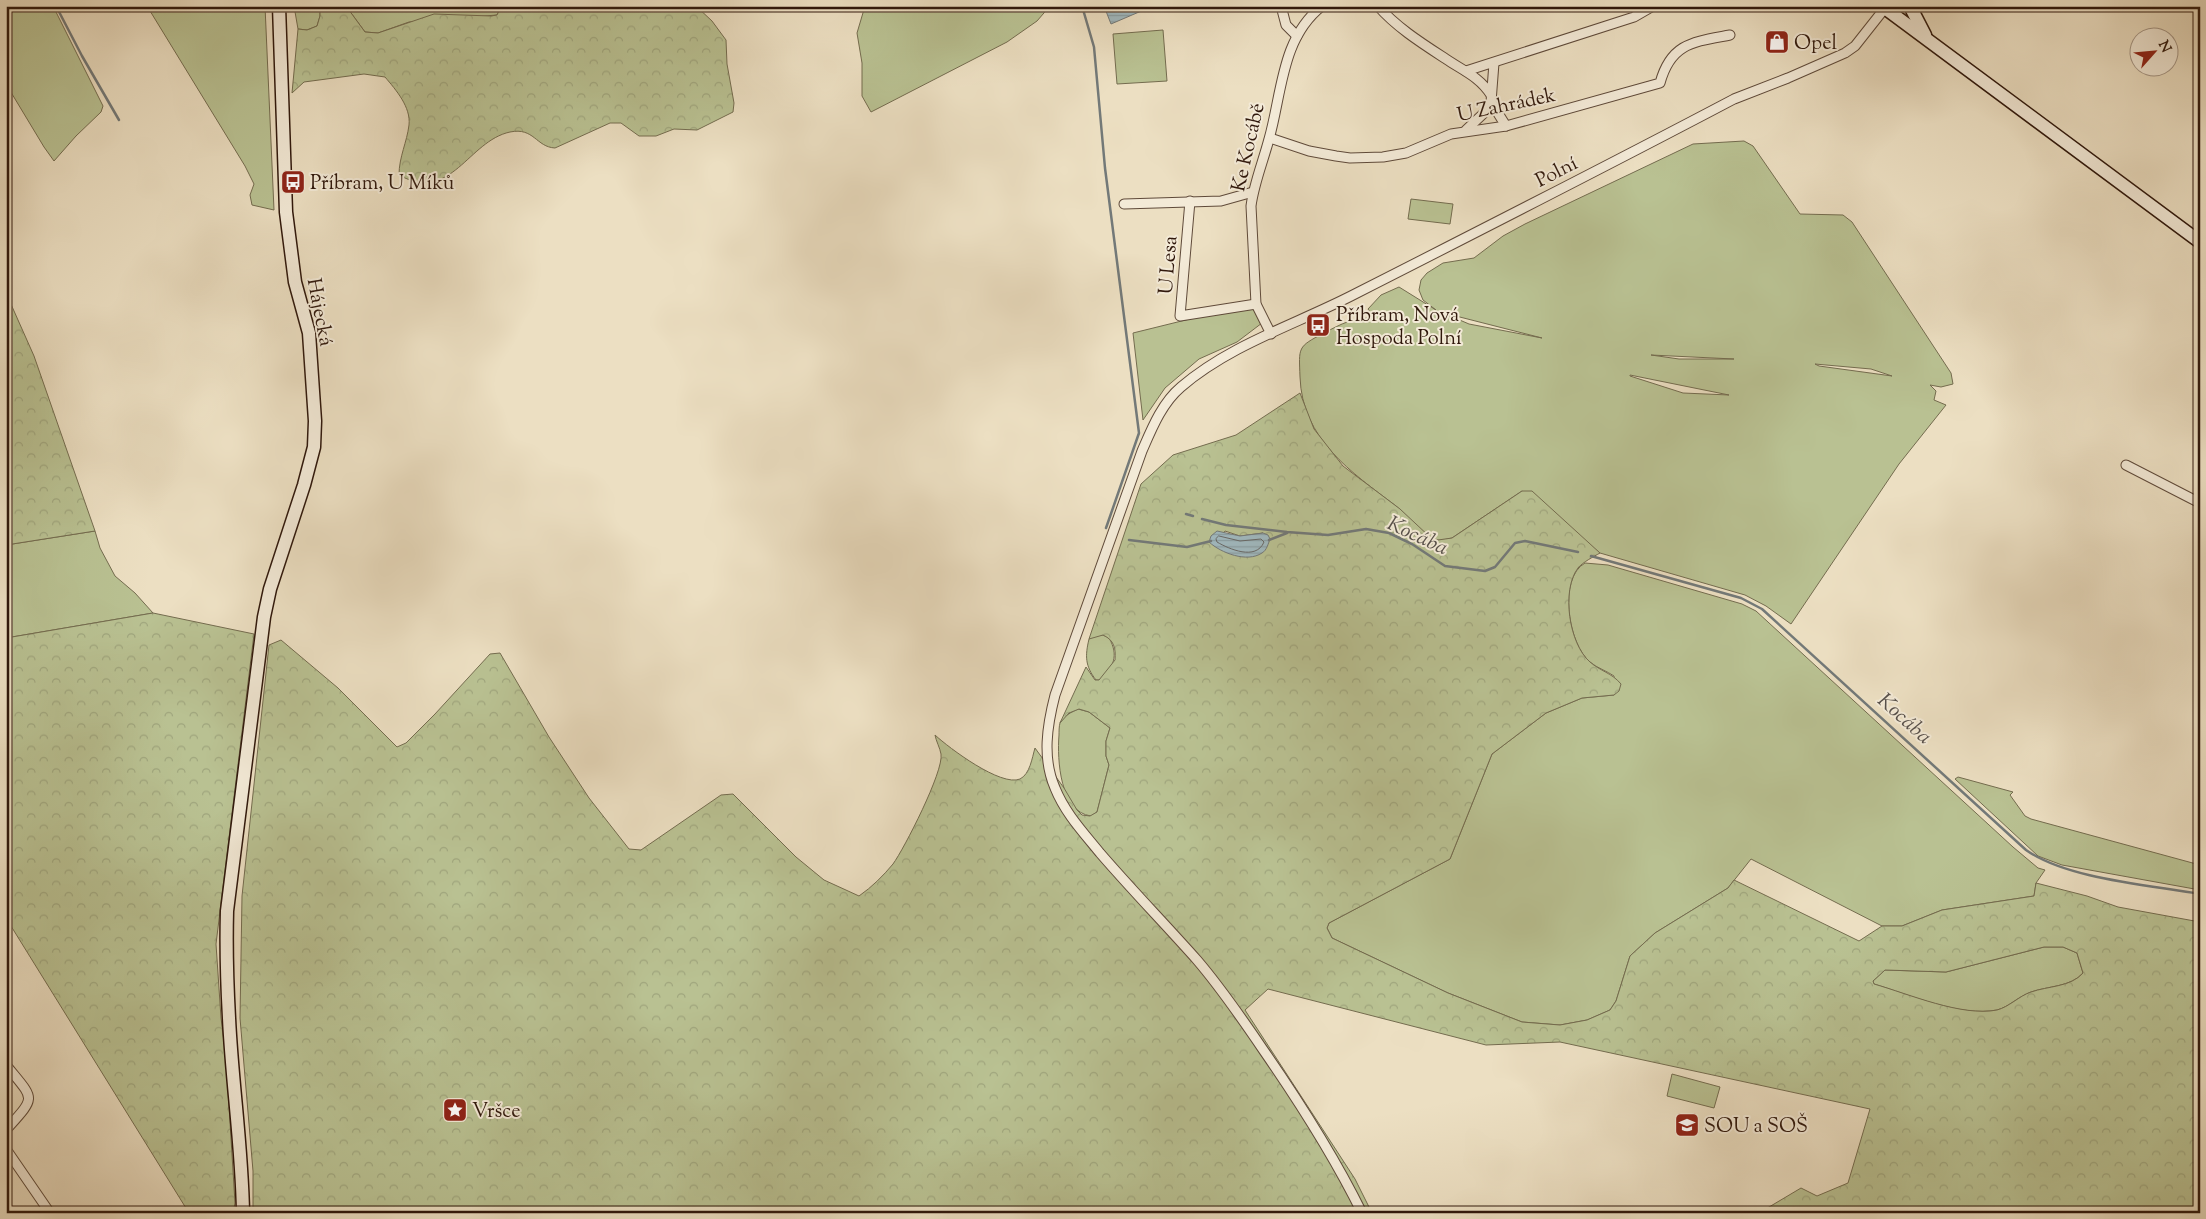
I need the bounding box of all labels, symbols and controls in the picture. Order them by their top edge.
north arrow [2128,28,2178,78]
shop icon: Opel [1764,29,1790,55]
place label: Opel [1794,30,1837,59]
text: N [2152,37,2175,57]
street label: U Zahrádek [1454,82,1559,131]
street label: Ke Kocábě [1225,100,1274,195]
street label: Polní [1531,150,1584,196]
bus stop icon: Příbram, U Míků [280,169,306,195]
place label: Příbram, U Míků [310,170,455,199]
street label: U Lesa [1152,235,1187,296]
street label: Hájecká [298,276,339,349]
place label: Příbram, Nová Hospoda Polní [1336,302,1462,354]
bus stop icon: Příbram, Nová Hospoda Polní [1305,312,1331,338]
water label: Kocába [1382,510,1453,564]
water label: Kocába [1870,687,1938,752]
place icon: Vršce [442,1097,468,1123]
place label: Vršce [472,1098,521,1127]
school or university icon: SOU a SOŠ [1674,1112,1700,1138]
place label: SOU a SOŠ [1704,1112,1808,1142]

